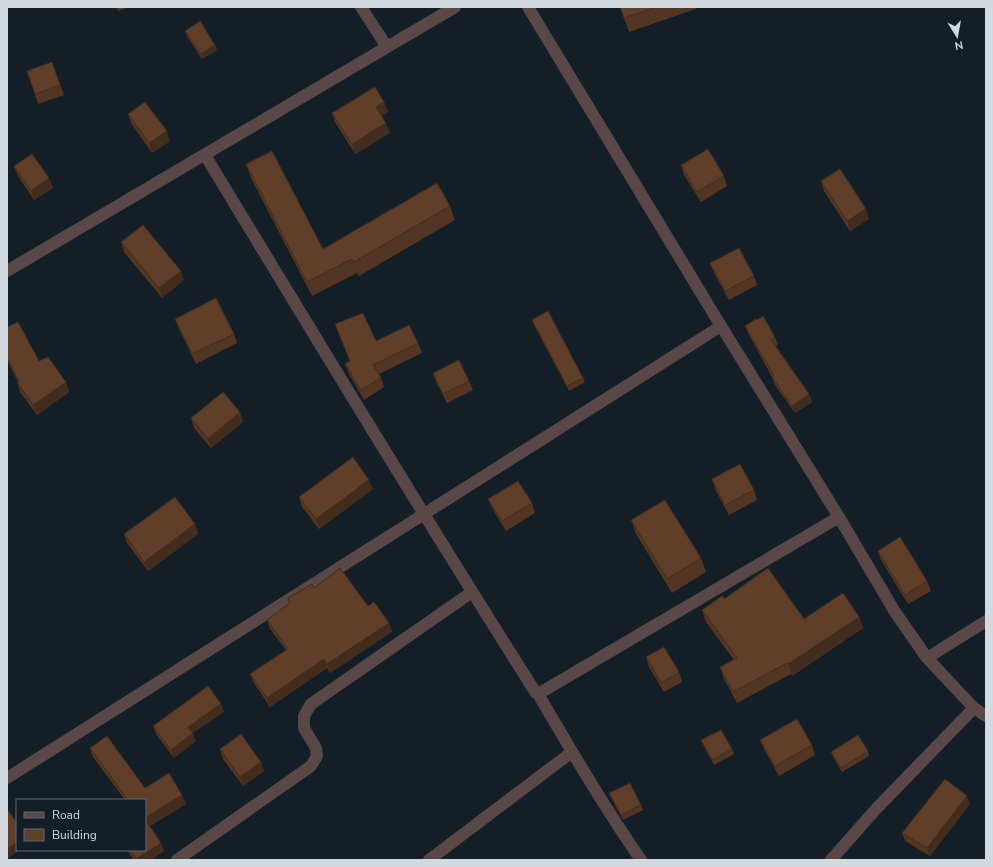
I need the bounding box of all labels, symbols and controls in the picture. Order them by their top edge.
north arrow [937,16,977,56]
text: N [953,37,964,53]
legend [16,799,146,851]
text: Road [52,807,80,823]
text: Building [52,827,97,843]

